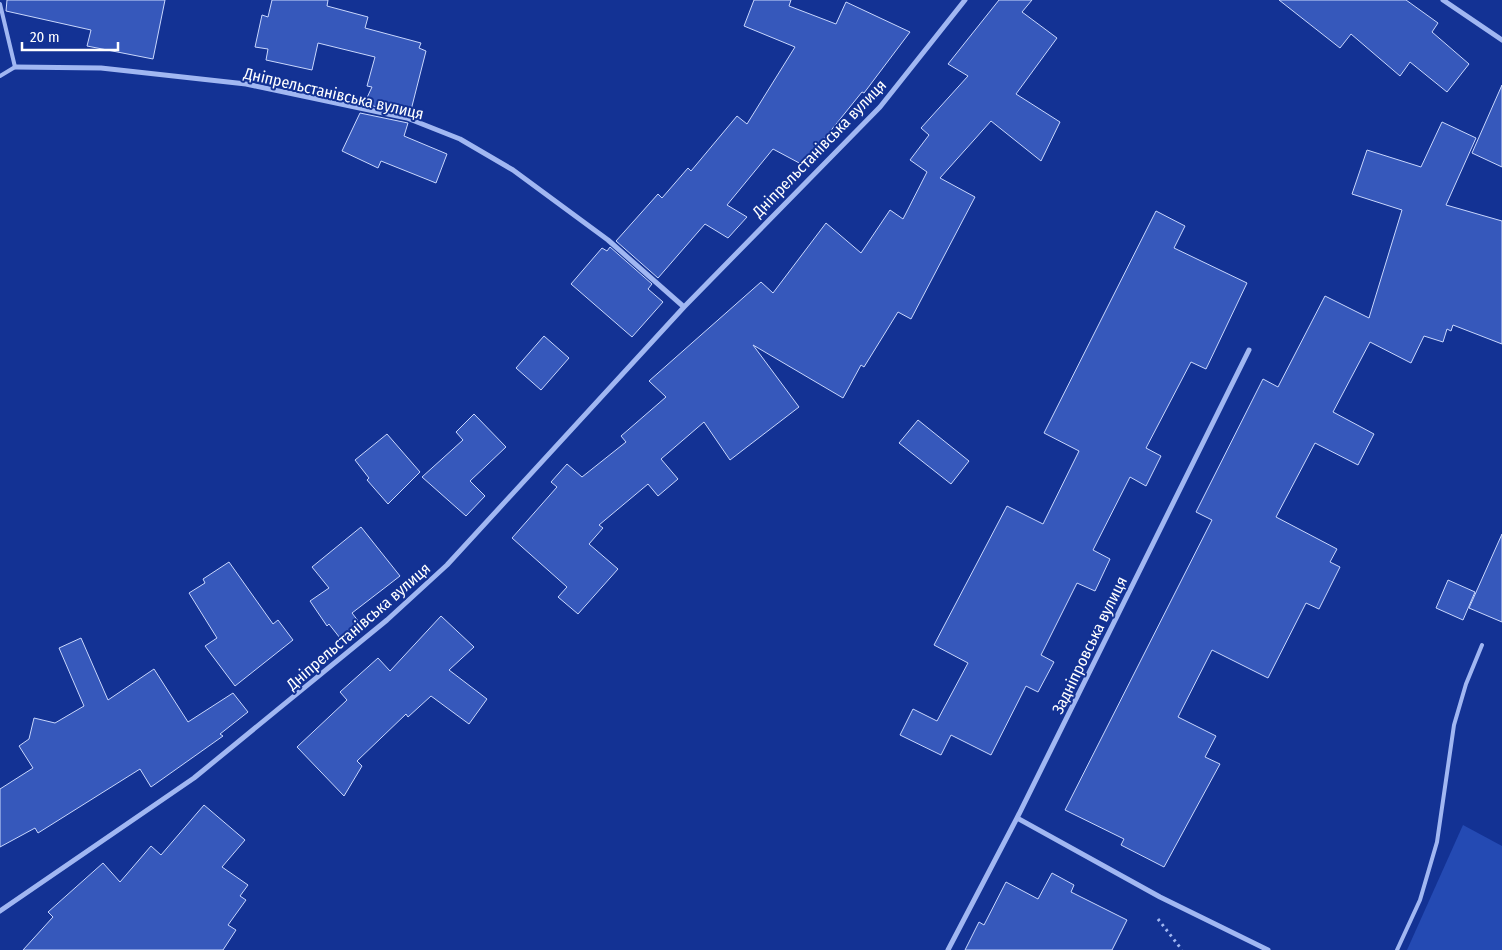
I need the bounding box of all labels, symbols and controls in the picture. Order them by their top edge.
scale bar [22,20,119,52]
text: 20 m [30,28,60,46]
street label: Дніпрельстанівська вулиця [241,63,426,123]
street label: Дніпрельстанівська вулиця [748,76,890,222]
street label: Дніпрельстанівська вулиця [282,559,434,695]
street label: Задніпровська вулиця [1048,573,1131,717]

